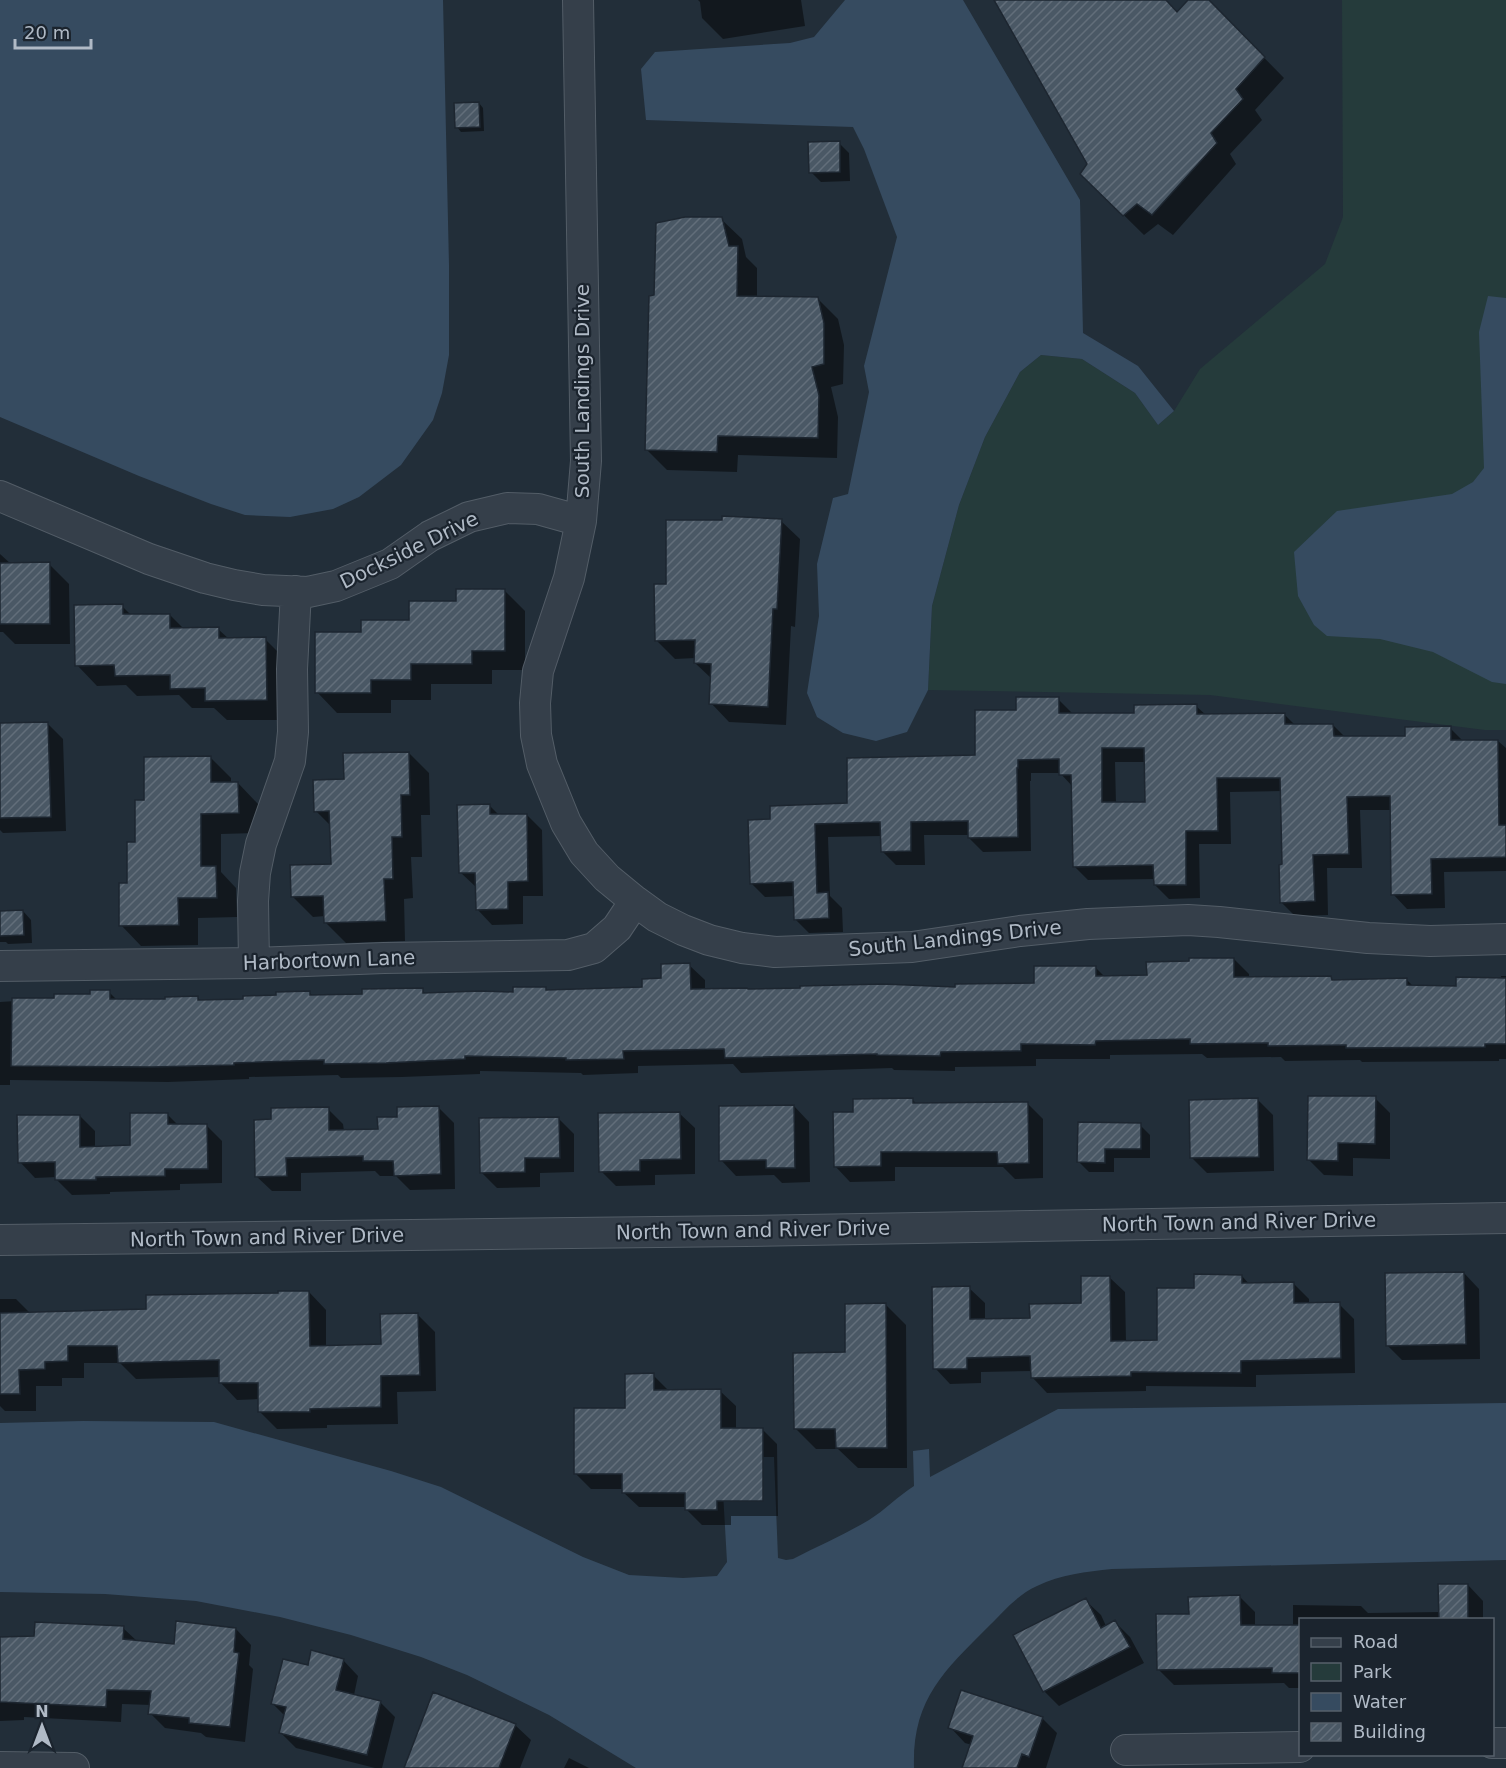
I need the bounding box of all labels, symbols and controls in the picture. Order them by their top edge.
scale bar [15,12,92,50]
text: 20 m [24,22,70,43]
street label: South Landings Drive [570,284,594,498]
street label: Dockside Drive [336,506,482,594]
street label: South Landings Drive [847,915,1063,961]
street label: Harbortown Lane [242,945,416,975]
street label: North Town and River Drive [1102,1208,1376,1236]
street label: North Town and River Drive [616,1216,890,1244]
street label: North Town and River Drive [130,1223,404,1251]
legend [1299,1618,1494,1756]
text: Road [1353,1631,1398,1652]
text: Park [1353,1661,1392,1682]
text: Water [1353,1691,1407,1712]
north arrow [12,1696,72,1756]
text: N [35,1702,49,1721]
text: Building [1353,1721,1426,1742]

